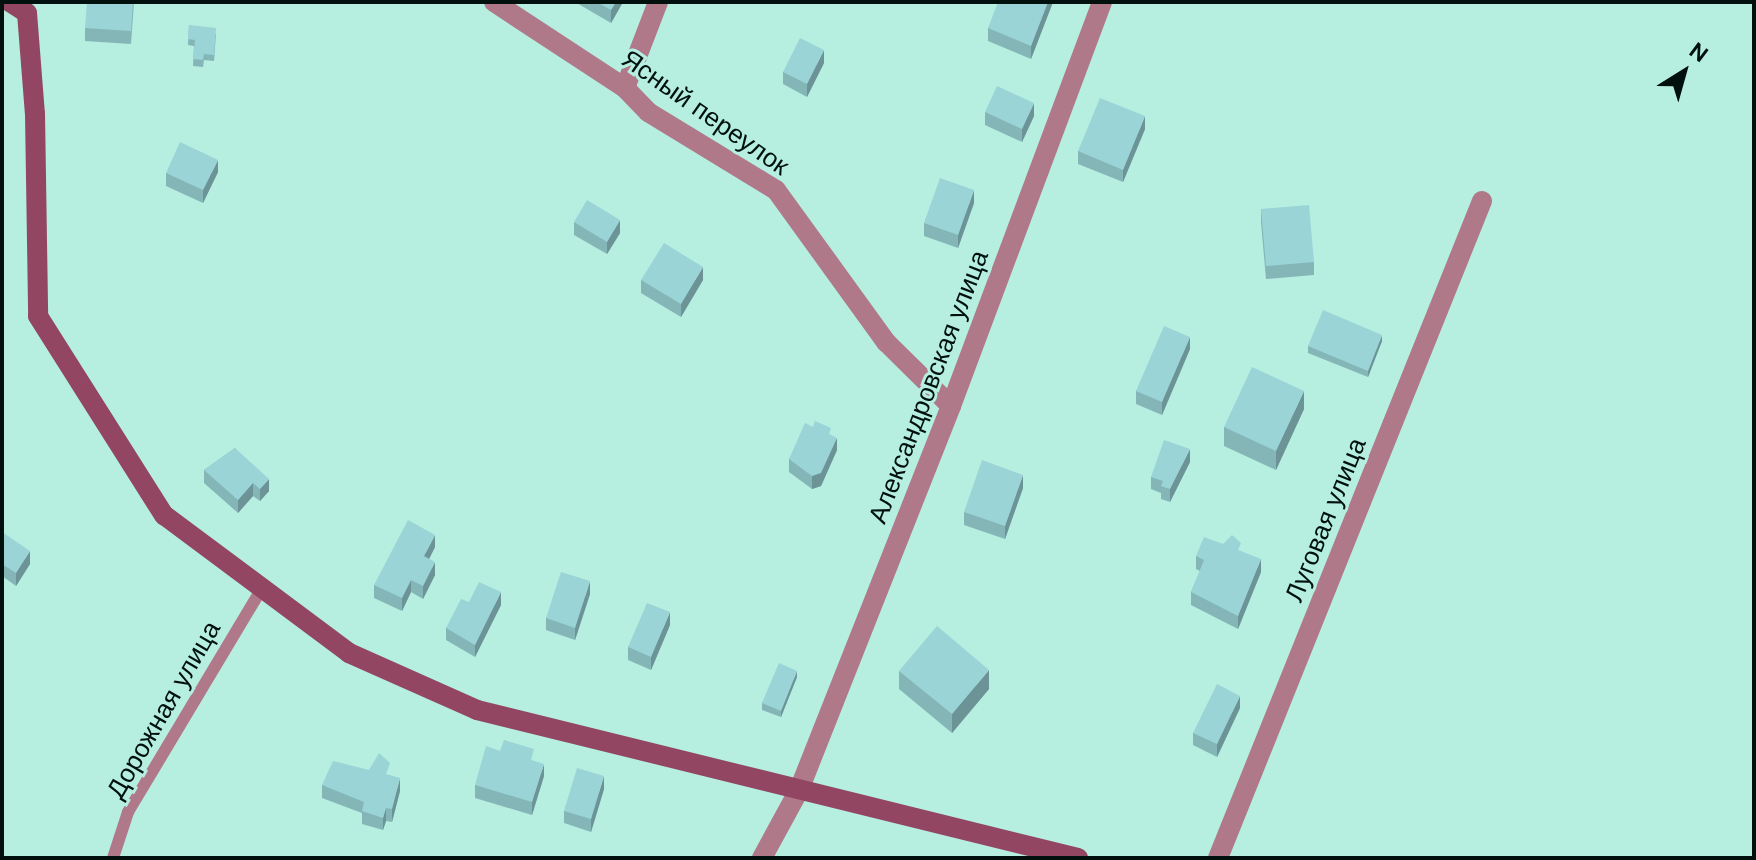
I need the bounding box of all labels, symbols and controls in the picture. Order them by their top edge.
north arrow [1644,32,1724,112]
text: N [1684,36,1714,69]
street label: Ясный переулок [615,44,795,182]
street label: Александровская улица [862,246,996,528]
street label: Луговая улица [1279,433,1373,607]
street label: Дорожная улица [101,616,227,804]

